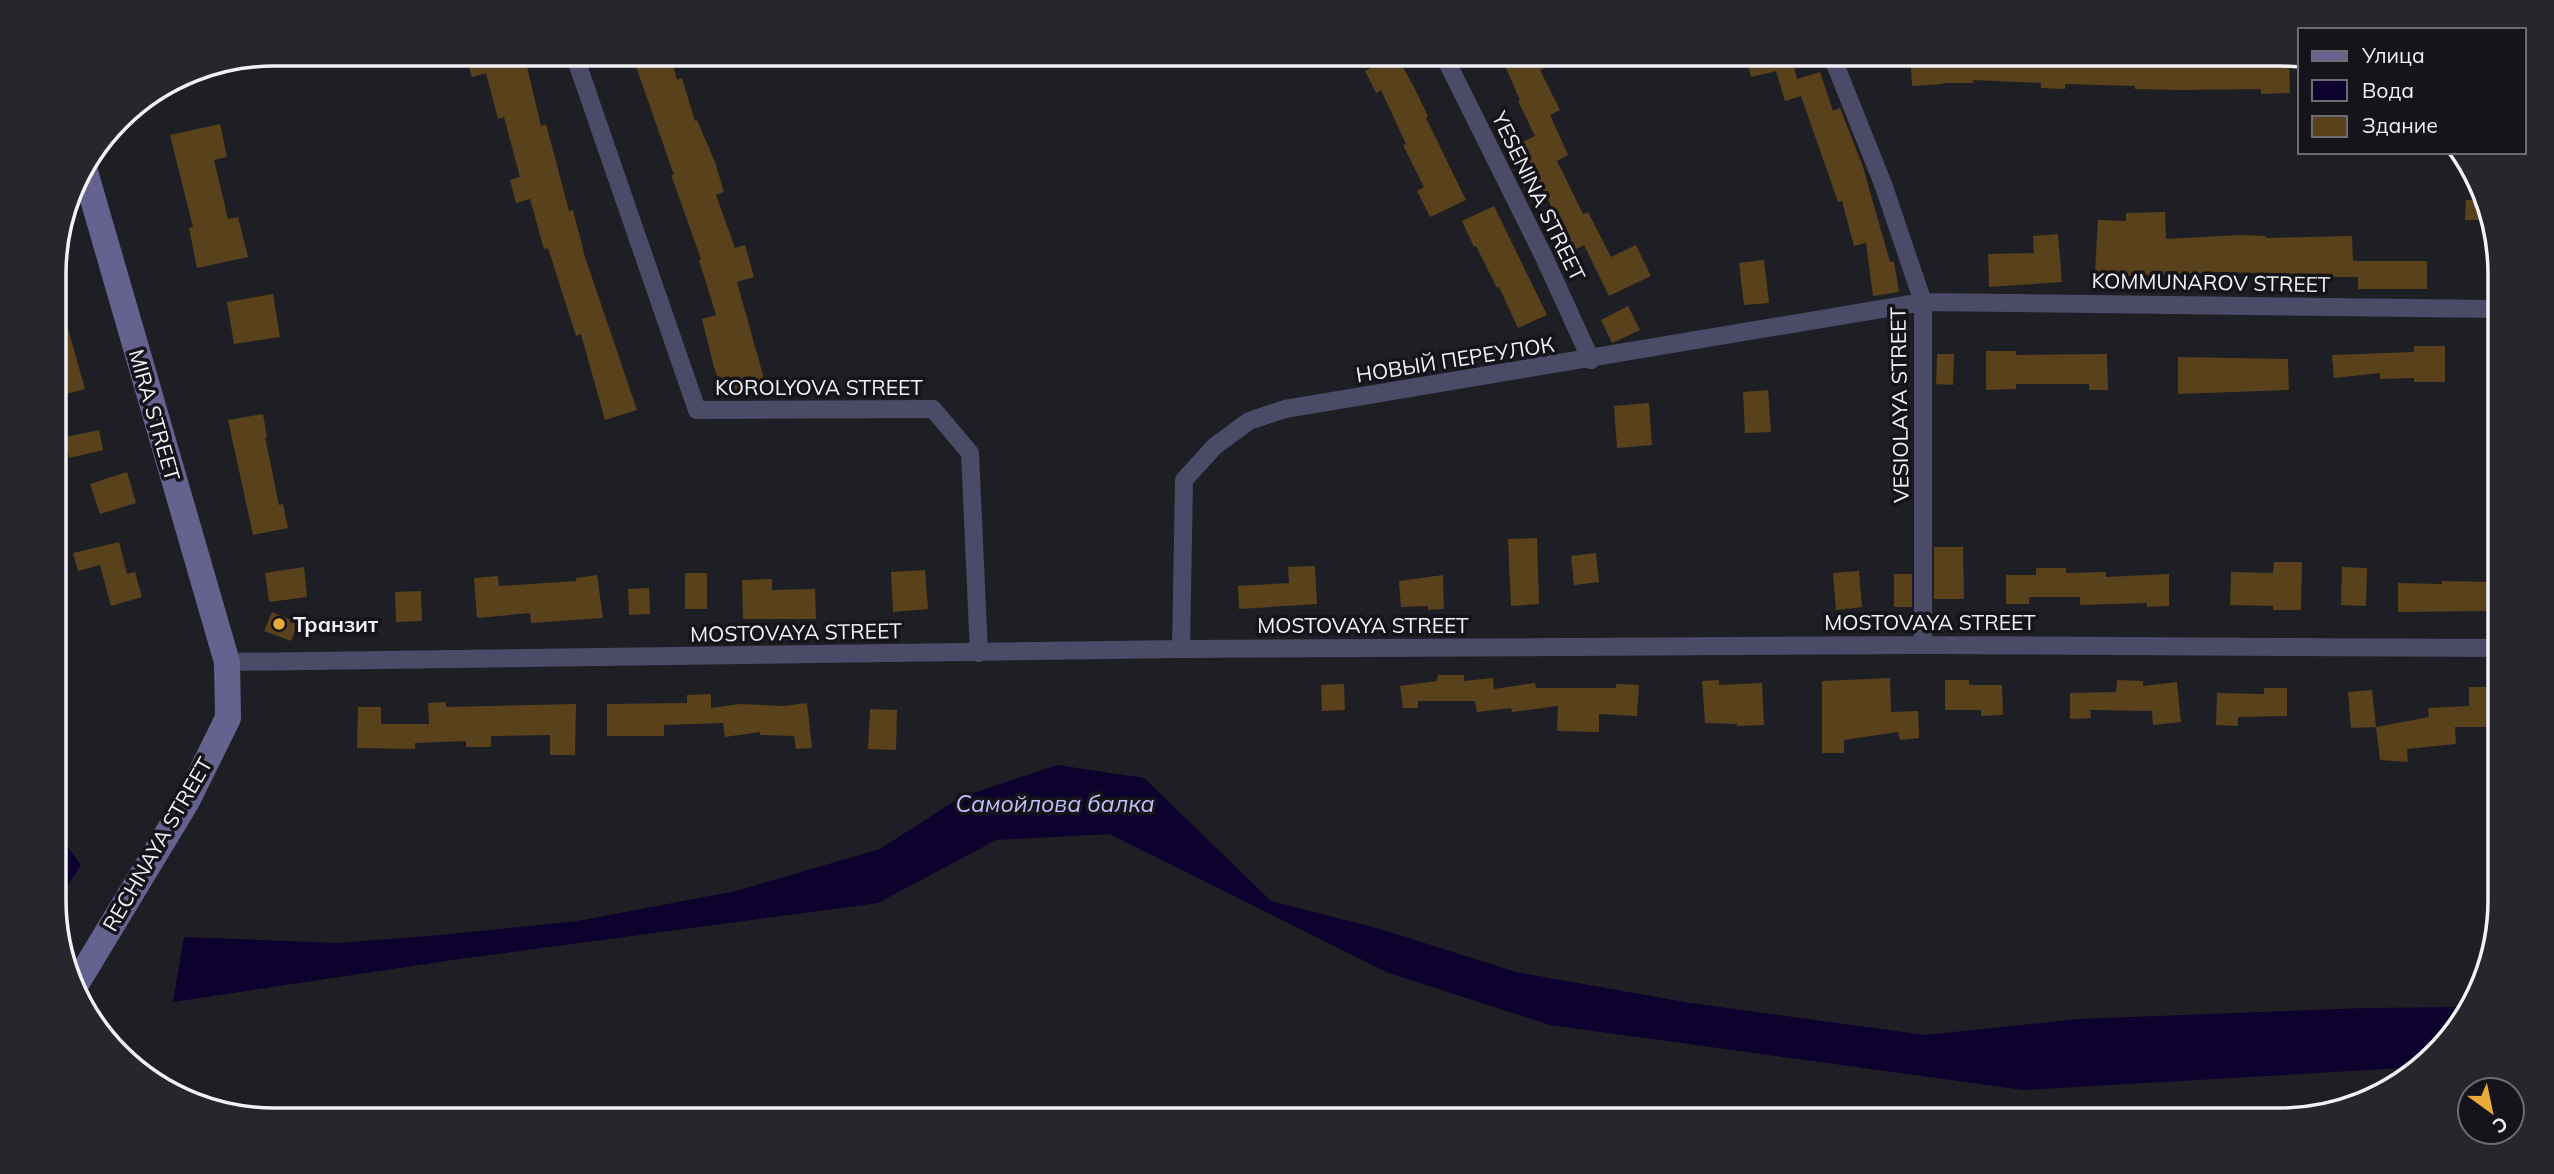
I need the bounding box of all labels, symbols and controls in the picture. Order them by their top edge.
legend [2298,28,2526,154]
text: Улица [2361,42,2425,68]
text: Вода [2362,77,2414,103]
street label: YESENINA STREET [1486,106,1591,285]
text: Здание [2362,112,2438,138]
street label: KOMMUNAROV STREET [2091,267,2331,297]
street label: VESIOLAYA STREET [1884,306,1914,503]
street label: НОВЫЙ ПЕРЕУЛОК [1354,330,1556,388]
street label: MIRA STREET [124,346,186,484]
street label: KOROLYOVA STREET [715,374,923,400]
street label: MOSTOVAYA STREET [1824,609,2036,635]
place label: Транзит [293,611,379,637]
street label: MOSTOVAYA STREET [1257,612,1469,638]
marker: Транзит [271,616,287,632]
street label: MOSTOVAYA STREET [690,617,902,647]
street label: RECHNAYA STREET [97,752,218,936]
water label: Самойлова балка [955,789,1155,818]
north arrow [2456,1076,2526,1146]
text: С [2488,1112,2512,1139]

